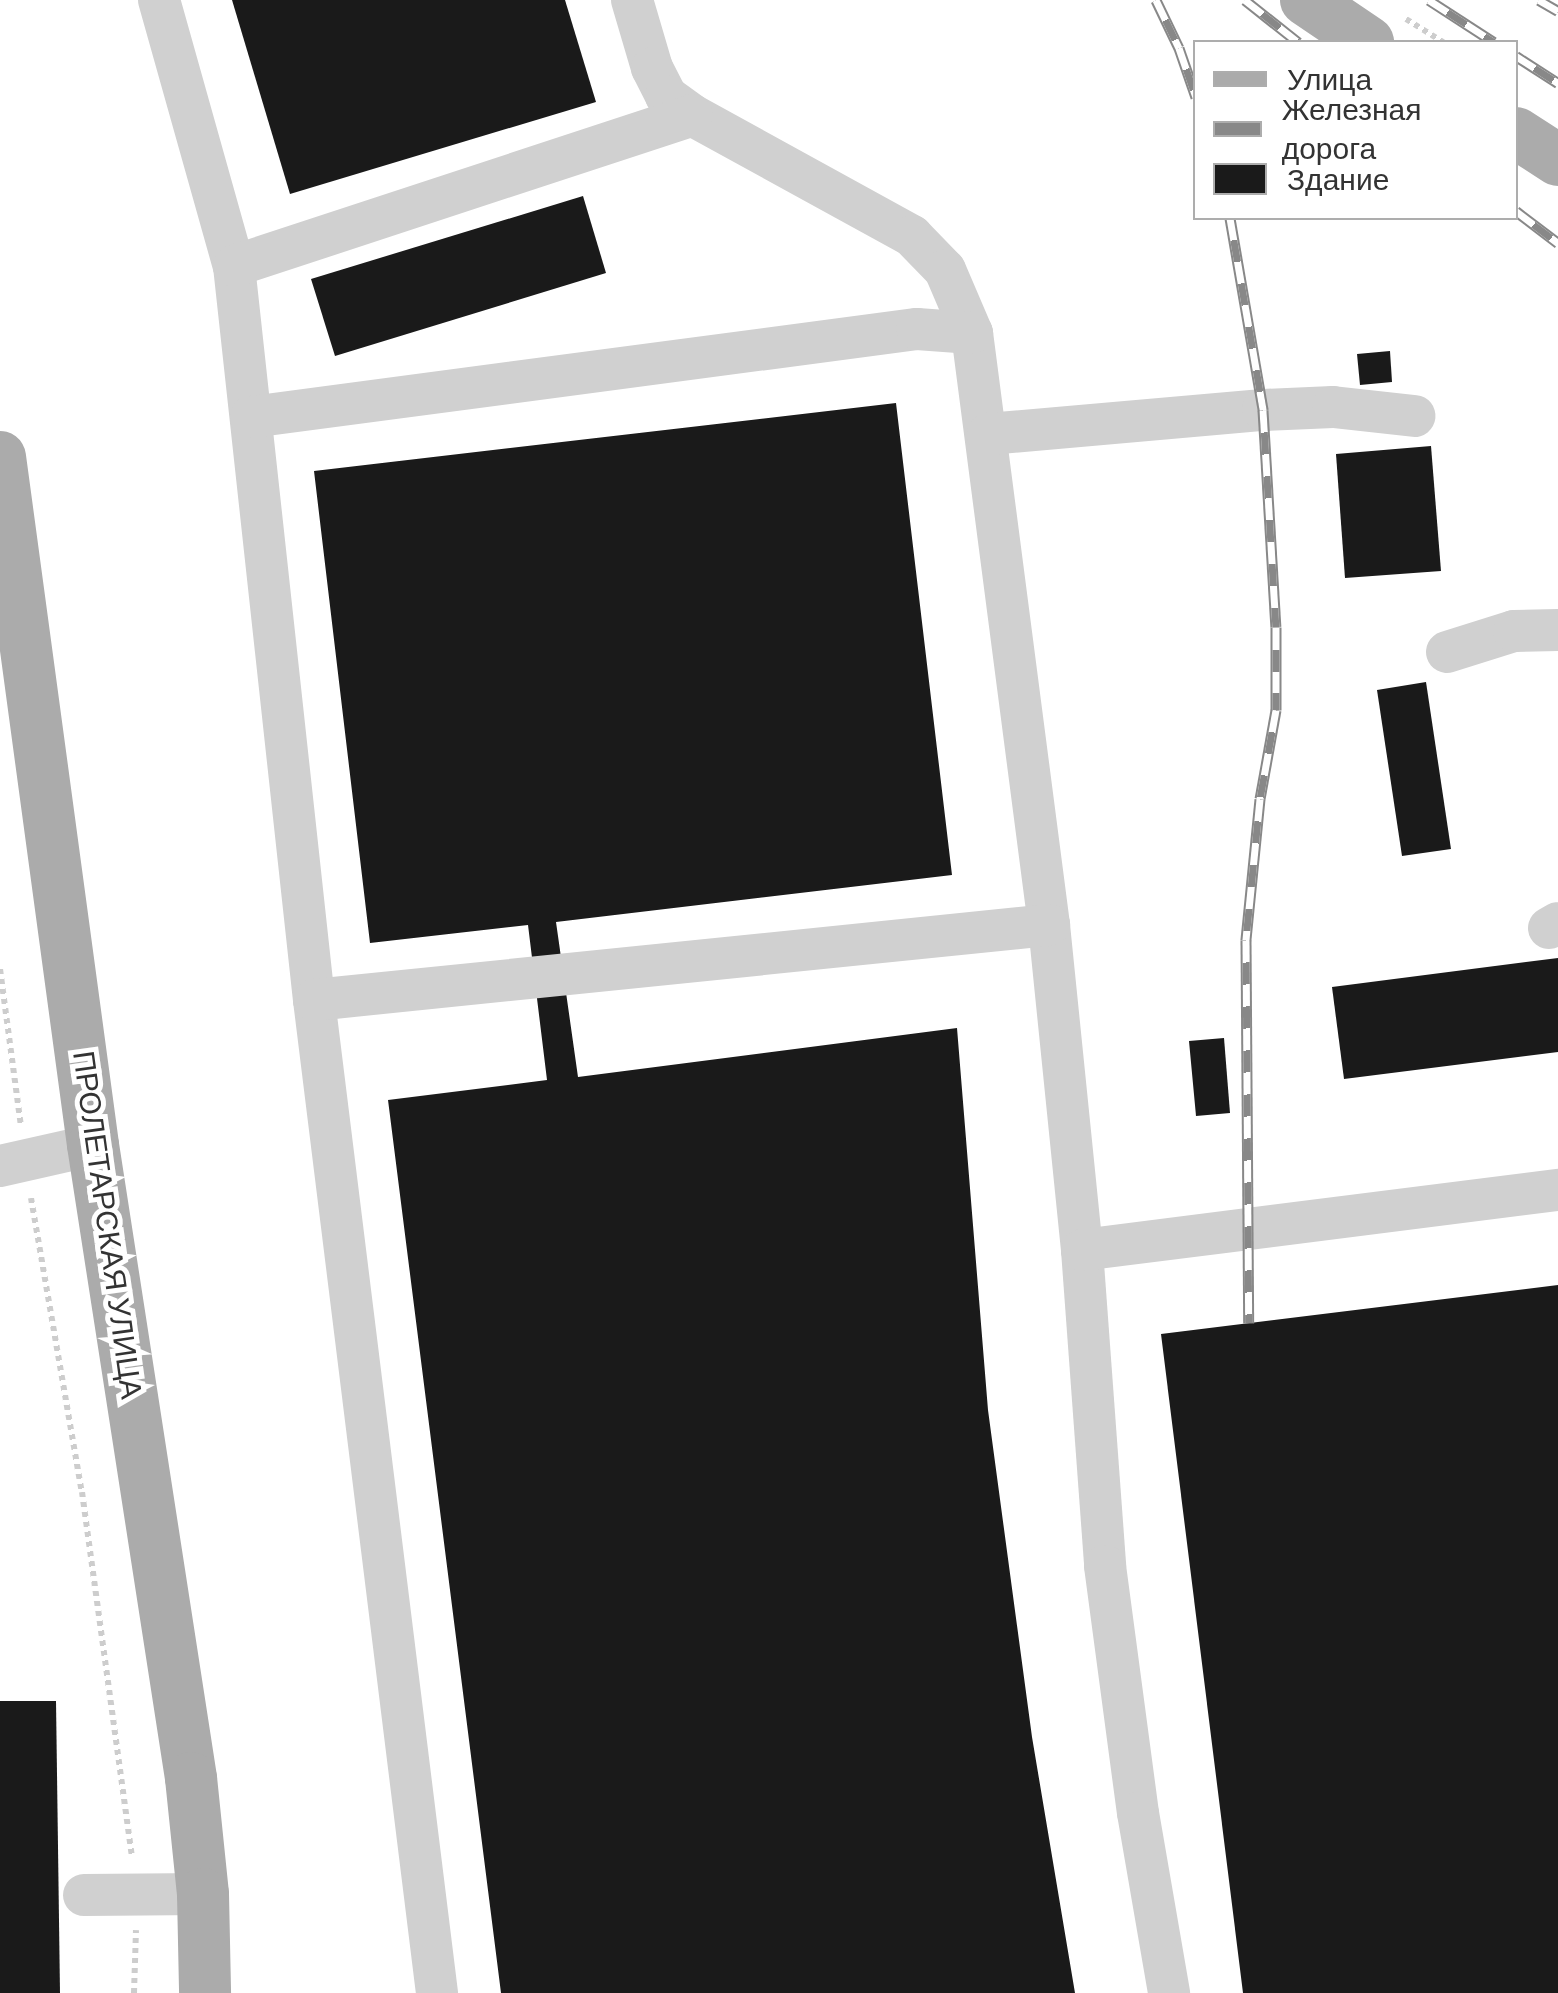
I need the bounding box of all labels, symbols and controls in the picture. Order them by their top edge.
legend [1193,40,1518,220]
text: Улица [1287,60,1372,99]
text: Железная дорога [1282,90,1421,168]
text: Здание [1287,160,1389,199]
street label: ПРОЛЕТАРСКАЯ УЛИЦА [65,1049,149,1401]

